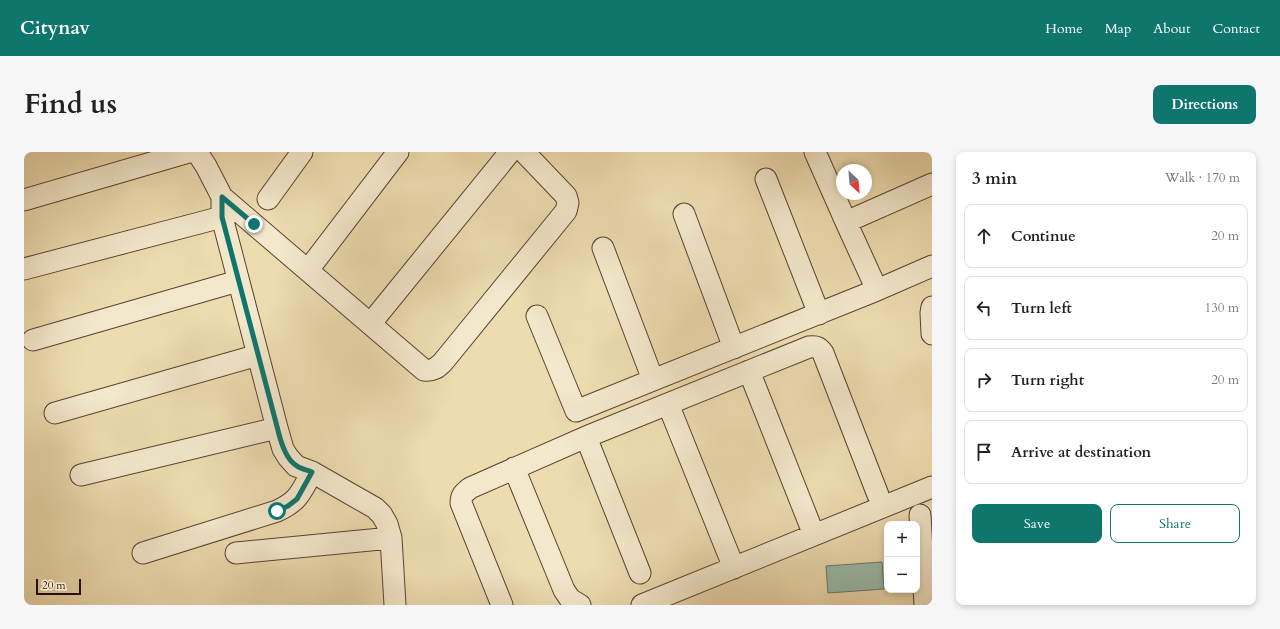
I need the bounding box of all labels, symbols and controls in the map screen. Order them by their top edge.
text: Citynav [20,15,90,41]
text: Home [1045,19,1083,38]
text: Map [1105,19,1131,38]
text: About [1153,19,1190,38]
text: Contact [1212,19,1260,38]
text: Find us [24,85,117,123]
button: Directions [1153,85,1256,124]
north arrow [836,164,872,200]
text: 3 min [972,167,1017,190]
text: Walk · 170 m [1165,169,1240,187]
route end [245,215,263,233]
icon: ahead [973,225,995,247]
text: Continue [1011,226,1076,246]
text: 20 m [1211,227,1239,245]
icon: left [973,297,995,319]
text: Turn left [1011,298,1072,318]
text: 130 m [1205,299,1239,317]
icon: right [973,369,995,391]
text: Turn right [1011,370,1084,390]
text: 20 m [1211,371,1239,389]
icon: arrive [973,441,995,463]
text: Arrive at destination [1011,442,1151,462]
route start [268,502,286,520]
button: Save [972,504,1102,543]
button: Share [1110,504,1240,543]
map controls [884,521,920,593]
button: + [884,521,920,557]
button: − [884,557,920,593]
scale bar [36,577,81,596]
text: 20 m [42,578,66,593]

